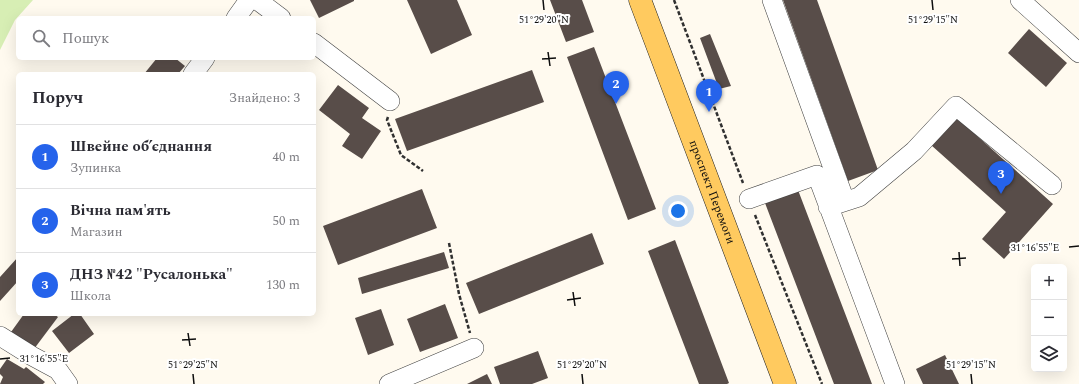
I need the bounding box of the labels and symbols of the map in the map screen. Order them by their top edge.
text: 51°29'20"N [519,12,569,28]
text: 51°29'15"N [908,12,958,28]
pin: 2 [603,71,629,104]
pin: 1 [696,79,722,112]
street label: проспект Перемоги [684,137,740,247]
pin: 3 [988,161,1014,194]
your location [668,201,688,221]
text: 31°16'55"E [1011,240,1059,256]
text: 31°16'55"E [20,351,68,367]
text: 51°29'25"N [168,357,218,373]
text: 51°29'20"N [557,357,607,373]
text: 51°29'15"N [946,357,996,373]

